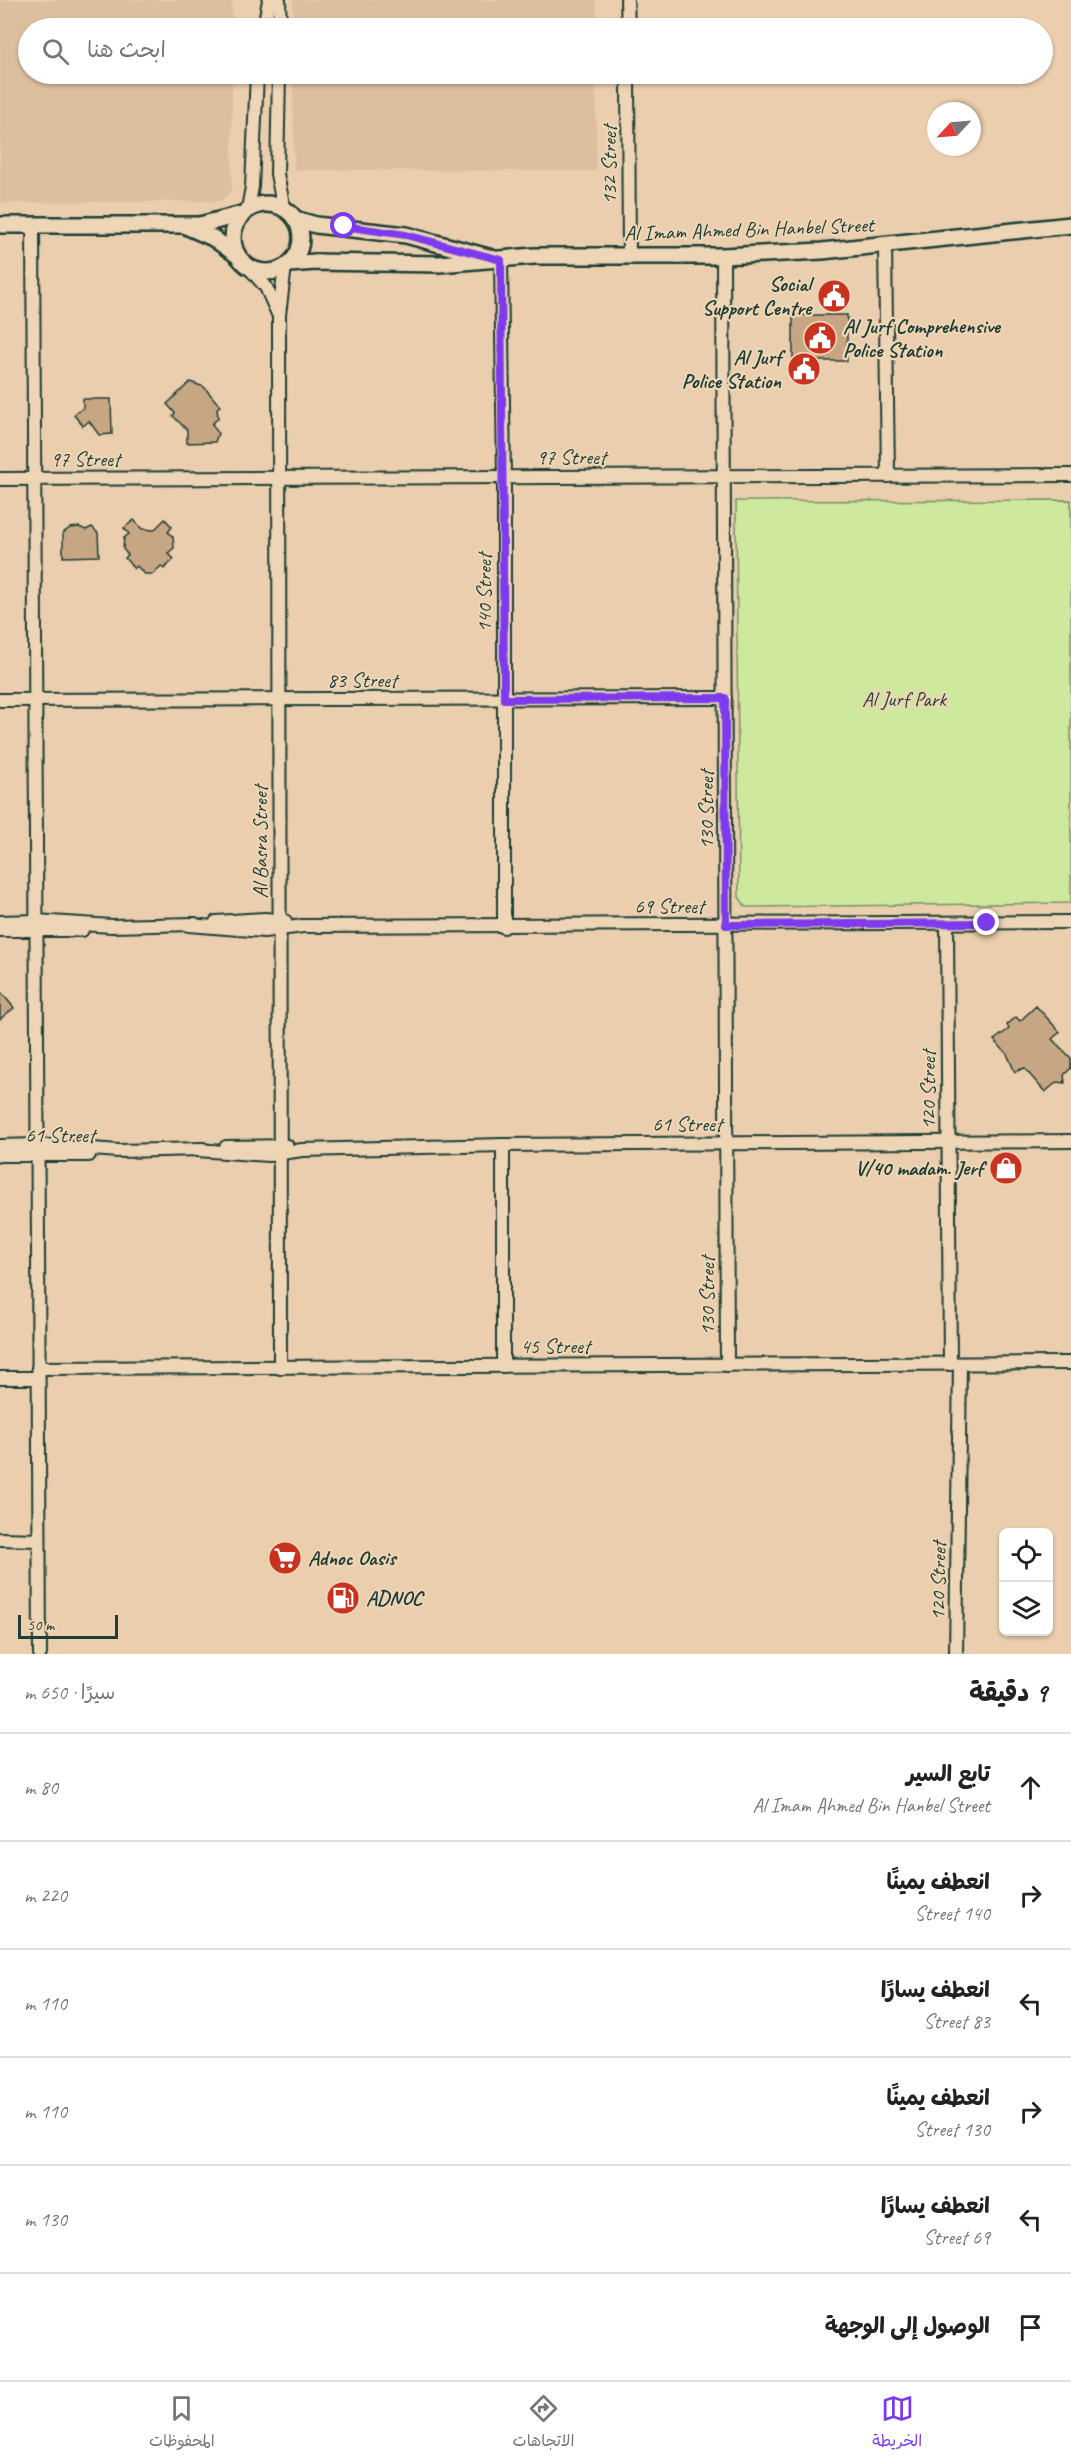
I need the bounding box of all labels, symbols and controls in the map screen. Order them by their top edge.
search box [18,18,1053,84]
icon: search [39,35,72,68]
text: ابحث هنا [87,36,166,64]
north arrow [927,102,981,156]
street label: 132 Street [596,122,622,205]
route start [330,212,356,238]
street label: Al Imam Ahmed Bin Hanbel Street [624,212,876,246]
place label: Social Support Centre [702,271,815,321]
public building icon: Social Support Centre [816,278,852,314]
place label: Al Jurf Comprehensive Police Station [843,313,1002,363]
public building icon: Al Jurf Comprehensive Police Station [802,320,838,356]
place label: Al Jurf Police Station [682,344,787,394]
public building icon: Al Jurf Police Station [786,351,822,387]
street label: 97 Street [536,444,609,470]
street label: 97 Street [50,446,123,472]
street label: 140 Street [471,550,497,633]
street label: 83 Street [327,667,400,693]
park label: Al Jurf Park [862,686,947,712]
street label: 130 Street [693,767,719,850]
street label: Al Basra Street [247,783,273,898]
street label: 69 Street [634,893,707,919]
route end [973,909,999,935]
street label: 120 Street [915,1047,941,1130]
street label: 61 Street [652,1111,725,1137]
street label: 61 Street [25,1122,98,1148]
shop icon: V/40 madam. Jerf [988,1150,1024,1186]
place label: V/40 madam. Jerf [855,1155,988,1181]
street label: 130 Street [694,1253,720,1336]
street label: 45 Street [520,1333,593,1359]
map controls [999,1528,1053,1636]
button: locate [999,1528,1053,1582]
street label: 120 Street [924,1538,952,1621]
supermarket icon: Adnoc Oasis [267,1540,303,1576]
place label: Adnoc Oasis [308,1545,398,1571]
fuel station icon: ADNOC [325,1580,361,1616]
button: layers [999,1582,1053,1636]
place label: ADNOC [366,1585,425,1611]
scale bar [18,1612,118,1640]
text: 50 m [27,1615,54,1635]
text: 9 دقيقة [969,1676,1047,1709]
text: سيرًا · 650 m [24,1680,115,1705]
text: تابع السير [906,1760,990,1788]
icon: ahead [1014,1771,1047,1804]
text: 80 m [24,1775,58,1800]
text: Al Imam Ahmed Bin Hanbel Street [752,1793,990,1818]
text: انعطف يمينًا [886,1868,990,1896]
icon: right [1014,1879,1047,1912]
text: 220 m [24,1883,67,1908]
text: 140 Street [915,1901,990,1926]
text: انعطف يسارًا [881,1976,990,2004]
icon: left [1014,1987,1047,2020]
text: 110 m [24,1991,67,2016]
text: 83 Street [924,2009,990,2034]
text: انعطف يمينًا [886,2084,990,2112]
icon: right [1014,2095,1047,2128]
text: 110 m [24,2099,67,2124]
text: 130 Street [915,2117,990,2142]
text: انعطف يسارًا [881,2192,990,2220]
icon: left [1014,2203,1047,2236]
text: 130 m [24,2207,67,2232]
text: 69 Street [924,2225,990,2250]
icon: arrive [1014,2311,1047,2344]
text: الوصول إلى الوجهة [825,2312,990,2340]
tab: المحفوظات [149,2392,215,2455]
tab: الاتجاهات [513,2392,574,2455]
tab: الخريطة [872,2392,922,2455]

